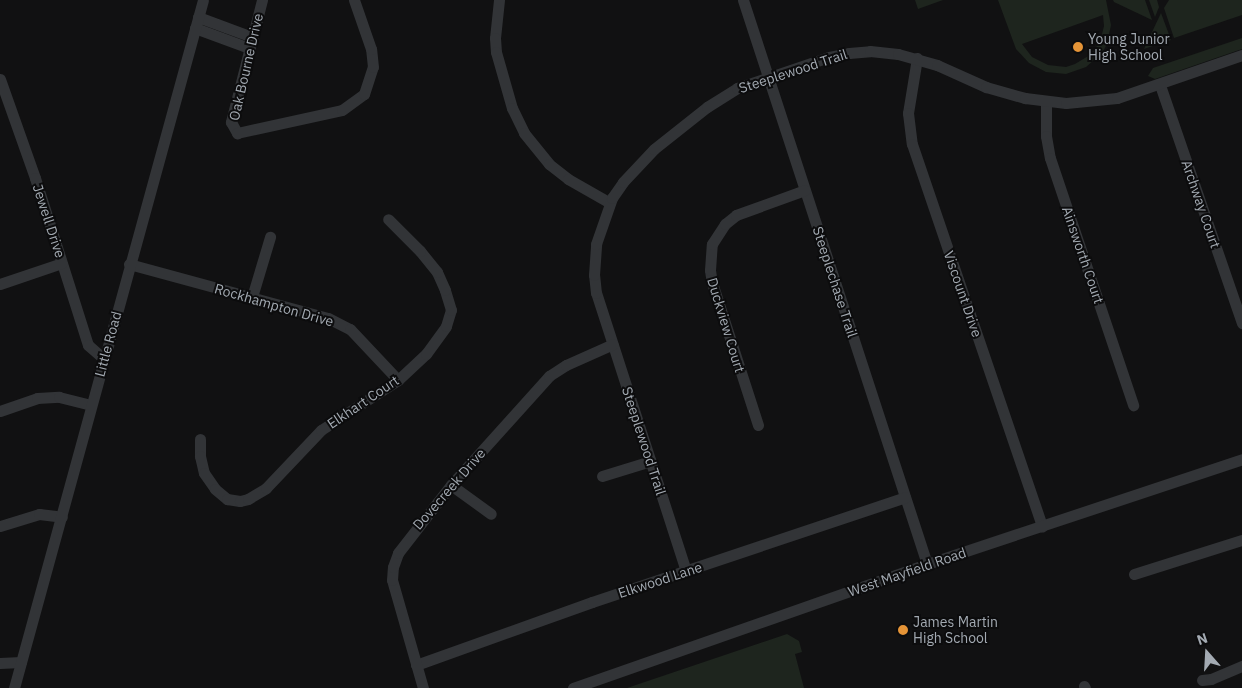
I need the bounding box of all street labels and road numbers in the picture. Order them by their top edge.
street label: Oak Bourne Drive [225,12,267,122]
street label: Steeplewood Trail [737,46,849,96]
street label: Archway Court [1178,158,1224,250]
street label: Jewell Drive [29,182,69,260]
street label: Ainsworth Court [1059,204,1107,306]
street label: Steeplechase Trail [809,224,861,340]
street label: Viscount Drive [940,249,986,339]
street label: Duckview Court [704,276,748,374]
street label: Rockhampton Drive [212,280,336,330]
street label: Little Road [91,309,125,379]
street label: Elkhart Court [324,372,402,432]
street label: Steeplewood Trail [619,385,669,497]
street label: Dovecreek Drive [409,445,489,533]
street label: West Mayfield Road [846,544,968,600]
street label: Elkwood Lane [616,559,704,601]

